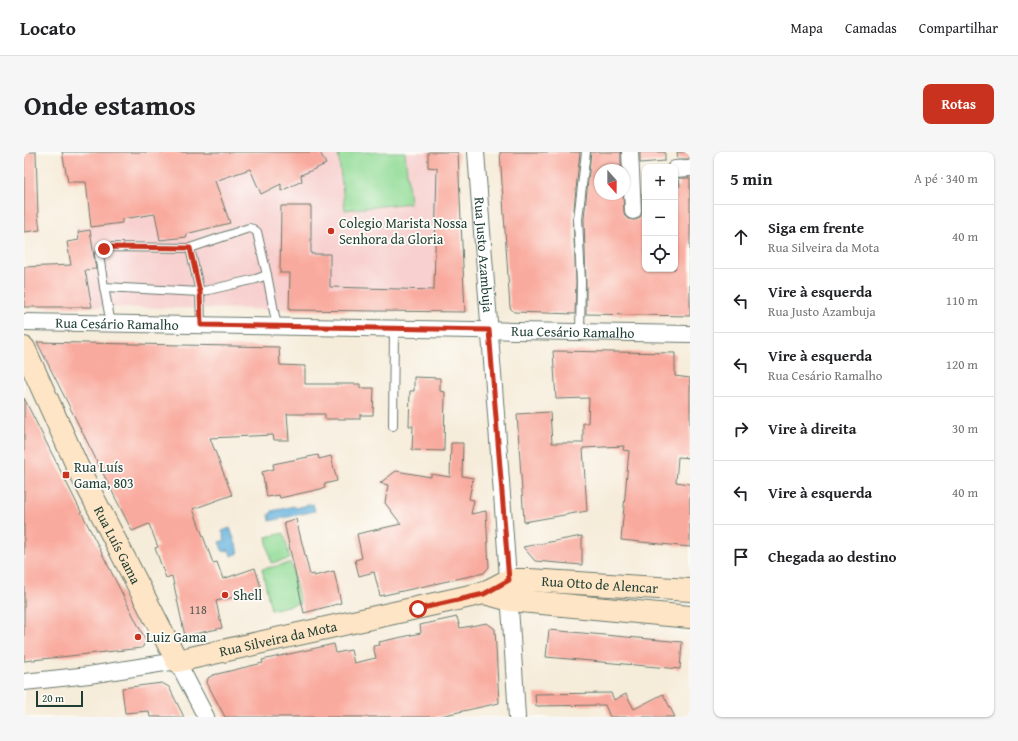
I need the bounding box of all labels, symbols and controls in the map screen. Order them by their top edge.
text: Locato [20,14,76,42]
text: Mapa [791,18,823,38]
text: Camadas [845,18,897,38]
text: Compartilhar [919,18,998,38]
text: Onde estamos [24,84,196,125]
button: Rotas [923,84,994,124]
north arrow [594,164,630,200]
map controls [642,164,678,272]
button: + [642,164,678,200]
text: 5 min [730,166,772,191]
text: A pé · 340 m [914,169,978,188]
street label: Rua Justo Azambuja [469,196,498,314]
button: − [642,200,678,236]
place label: Colegio Marista Nossa Senhora da Gloria [339,213,468,249]
text: Siga em frente [768,217,864,238]
marker: Colegio Marista Nossa Senhora da Gloria [326,226,336,236]
icon: ahead [730,226,752,248]
text: 40 m [952,227,978,246]
button: locate [642,236,678,272]
text: Rua Silveira da Mota [768,238,879,257]
route end [95,240,113,258]
text: Vire à esquerda [768,281,872,302]
icon: left [730,290,752,312]
text: 110 m [946,291,978,310]
text: Rua Justo Azambuja [768,302,876,321]
street label: Rua Cesário Ramalho [55,313,179,335]
street label: Rua Cesário Ramalho [511,321,635,343]
text: Vire à esquerda [768,345,872,366]
icon: left [730,354,752,376]
text: 120 m [946,355,978,374]
text: Rua Cesário Ramalho [768,366,882,385]
icon: right [730,418,752,440]
text: Vire à direita [768,418,856,439]
text: 30 m [952,419,978,438]
place label: Rua Luís Gama, 803 [74,457,134,493]
marker: Rua Luís Gama, 803 [61,470,71,480]
icon: left [730,482,752,504]
text: Vire à esquerda [768,482,872,503]
text: 40 m [952,483,978,502]
street label: Rua Luís Gama [89,502,146,588]
icon: arrive [730,546,752,568]
text: Chegada ao destino [768,546,896,567]
street label: Rua Otto de Alencar [541,571,659,598]
place label: Shell [233,585,262,605]
marker: Shell [220,590,230,600]
route start [409,600,427,618]
house number: 118 [189,601,207,618]
street label: Rua Silveira da Mota [217,616,339,661]
place label: Luiz Gama [146,627,207,647]
marker: Luiz Gama [133,632,143,642]
scale bar [36,689,83,708]
text: 20 m [42,690,64,706]

